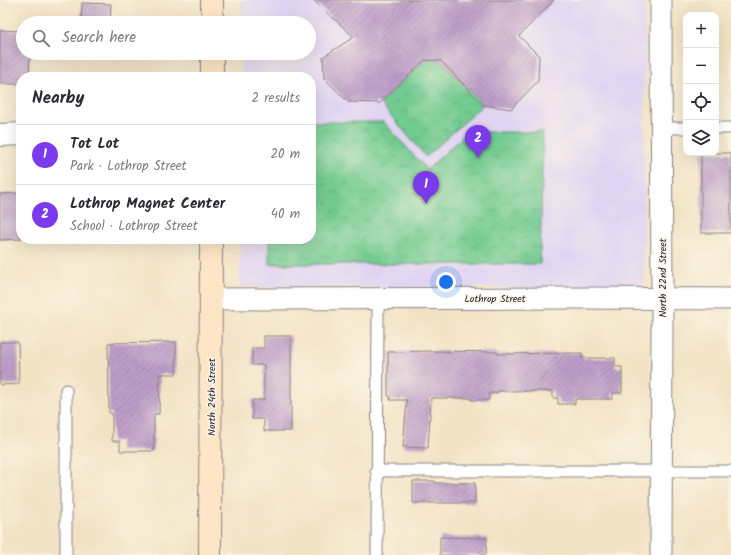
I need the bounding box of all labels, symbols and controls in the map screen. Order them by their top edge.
map controls [683,12,719,156]
button: + [683,12,719,48]
search box [16,16,316,60]
text: Search here [62,26,136,50]
icon: search [30,27,52,49]
button: − [683,48,719,84]
button: locate [683,84,719,120]
text: Nearby [32,85,84,112]
text: 2 results [252,88,300,109]
button: layers [683,120,719,156]
pin: 2 [465,125,491,158]
text: Tot Lot [70,132,119,156]
text: 1 [43,144,47,165]
text: 20 m [270,144,300,165]
text: Park · Lothrop Street [70,156,187,177]
pin: 1 [413,171,439,204]
text: Lothrop Magnet Center [70,192,225,216]
text: 2 [41,204,49,225]
text: 40 m [271,204,300,225]
text: School · Lothrop Street [70,216,198,237]
street label: North 22nd Street [655,238,671,318]
your location [436,272,456,292]
street label: Lothrop Street [464,291,526,307]
street label: North 24th Street [204,358,220,436]

